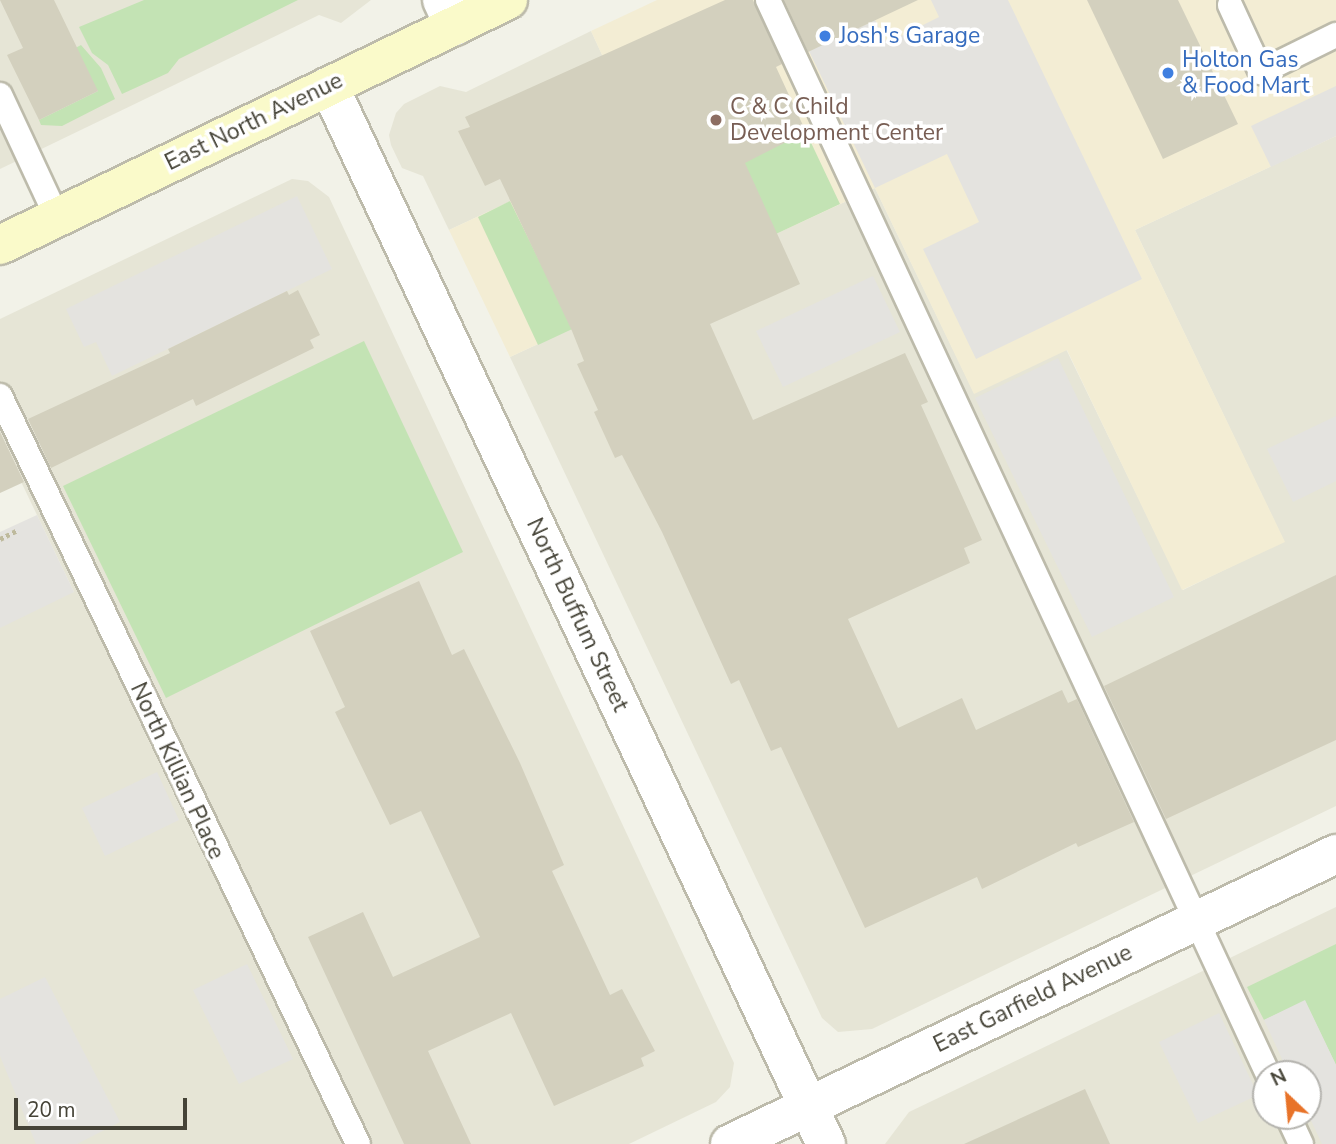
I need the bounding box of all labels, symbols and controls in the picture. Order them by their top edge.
place label: Josh's Garage [839,22,980,50]
marker: Josh's Garage [817,28,833,44]
place label: Holton Gas & Food Mart [1182,46,1310,100]
marker: Holton Gas & Food Mart [1160,65,1176,81]
street label: East North Avenue [161,67,347,177]
place label: C & C Child Development Center [730,93,943,147]
marker: C & C Child Development Center [708,112,724,128]
street label: North Buffum Street [520,514,634,716]
street label: North Killian Place [124,678,230,864]
street label: East Garfield Avenue [929,939,1137,1059]
north arrow [1252,1060,1322,1130]
text: N [1267,1063,1291,1093]
scale bar [18,1084,191,1128]
text: 20 m [27,1096,76,1124]

